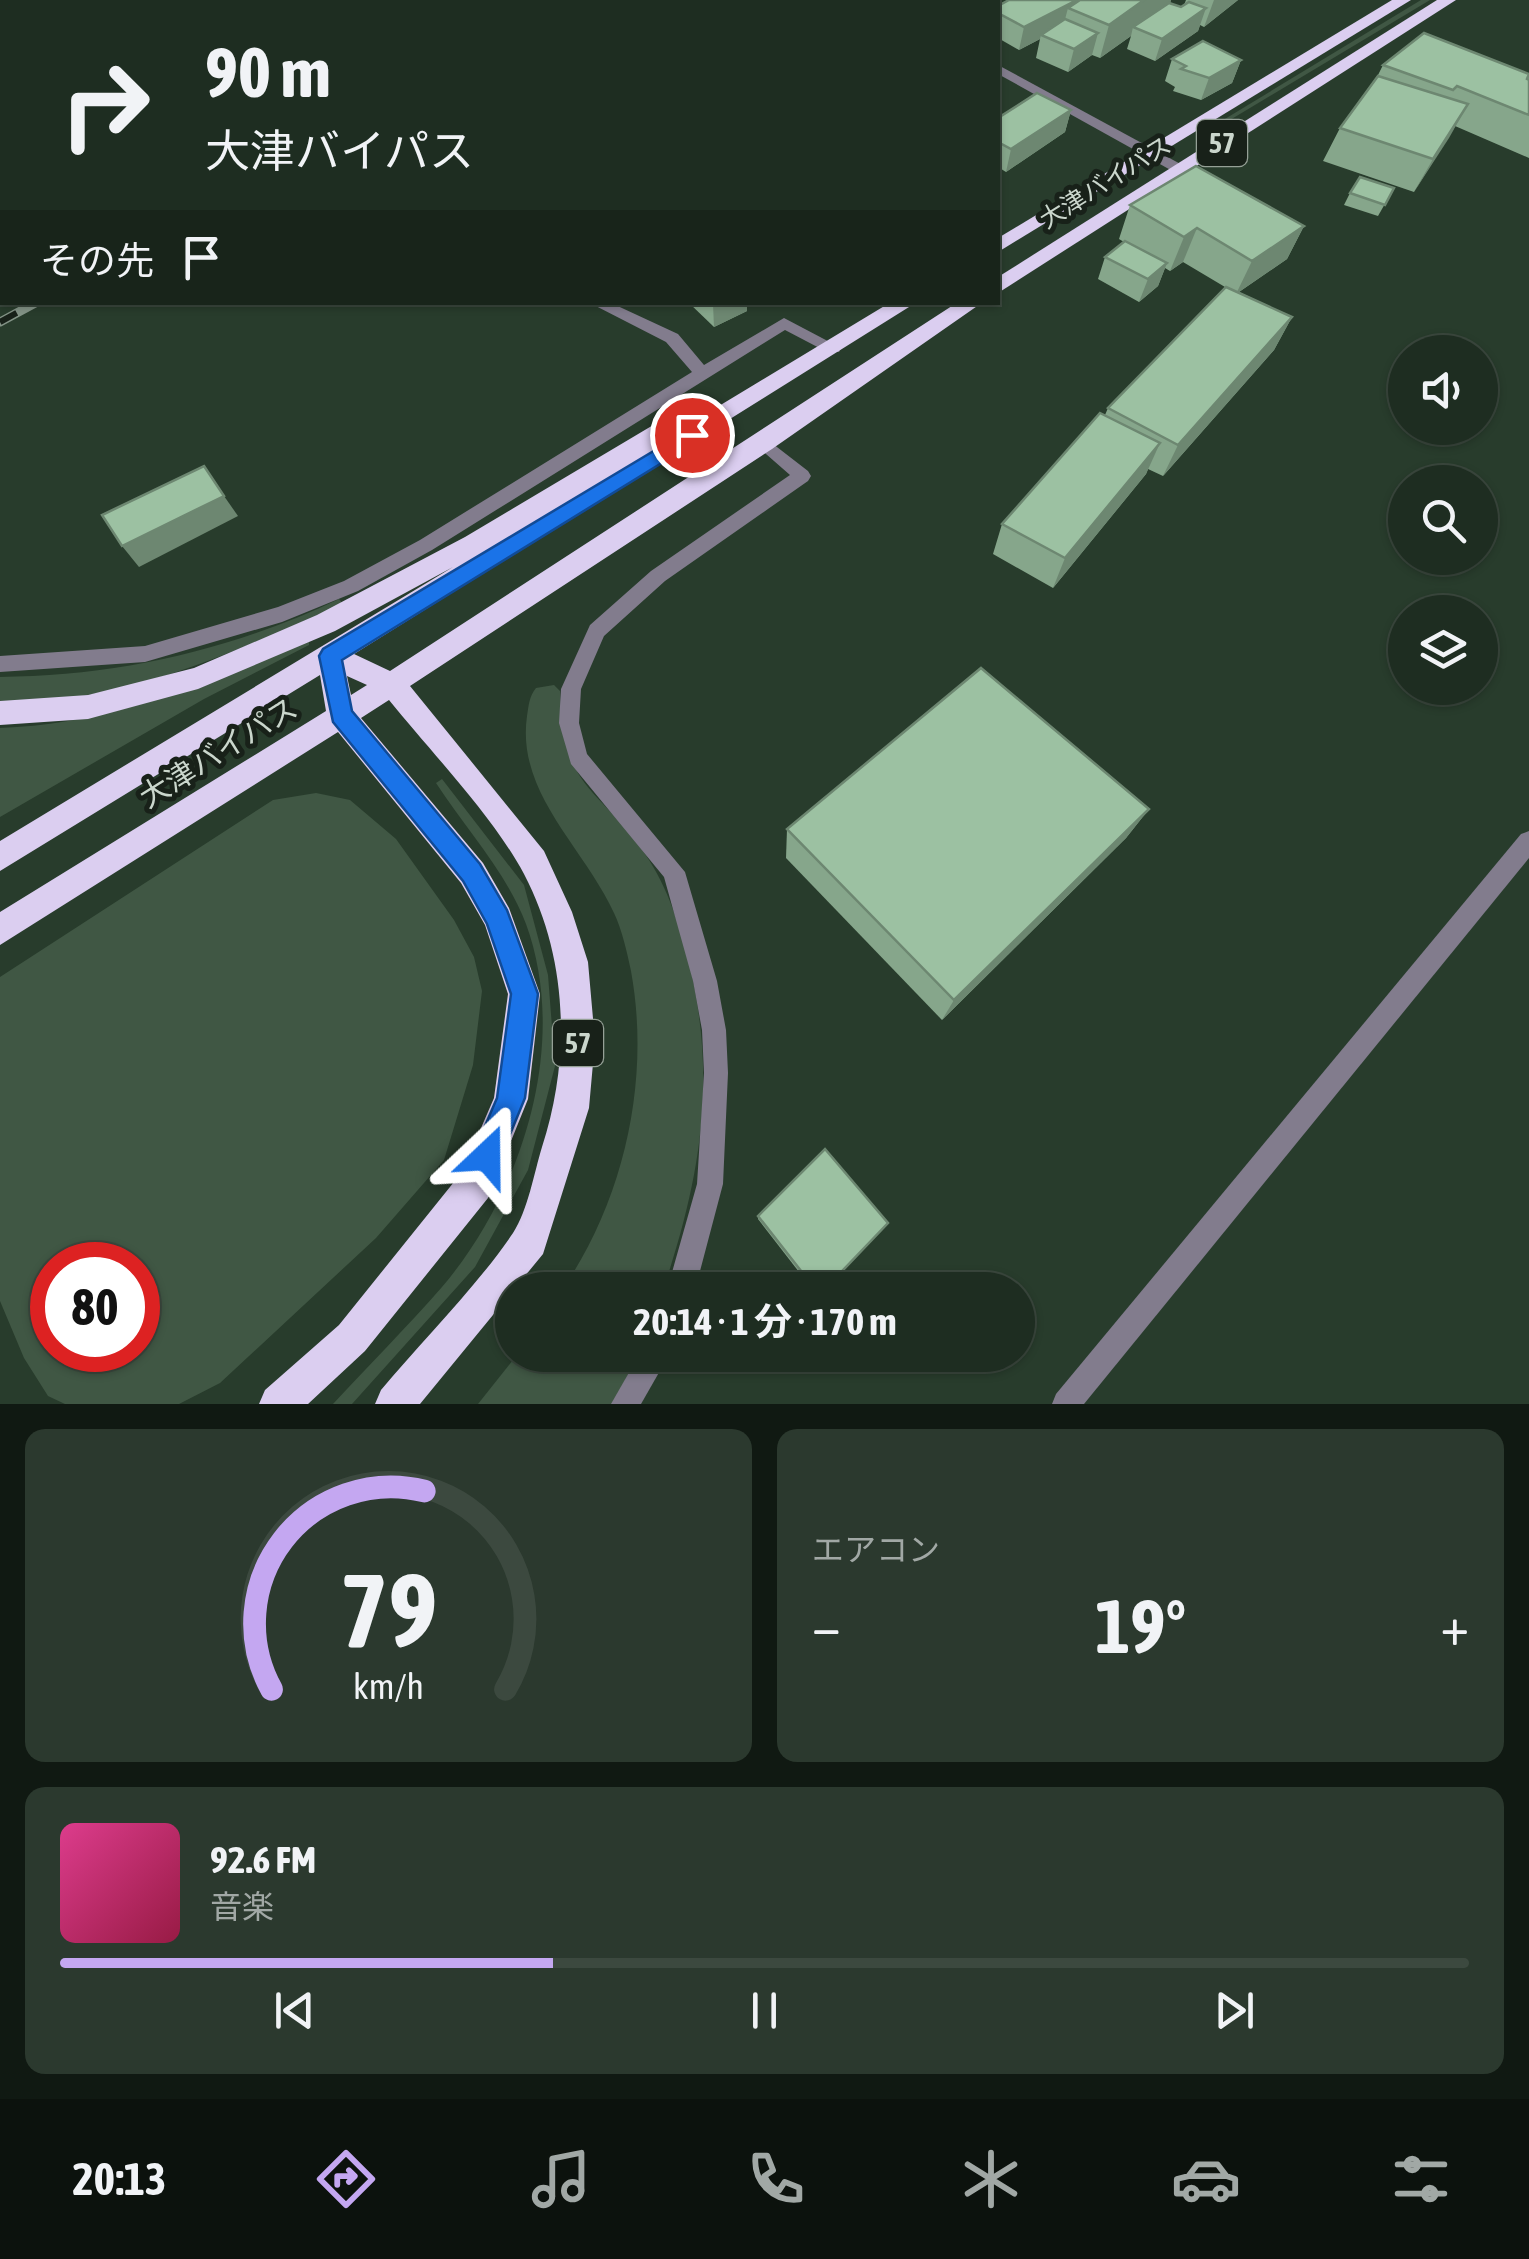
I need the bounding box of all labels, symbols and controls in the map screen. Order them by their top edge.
text: 90 m [205,32,331,112]
icon: right [40,40,170,170]
road number: 57 [1197,120,1247,166]
text: 大津バイパス [205,125,474,177]
street label: 大津バイパス [1034,131,1176,233]
icon: arrive [174,230,229,285]
text: その先 [40,239,154,282]
map controls [1388,335,1498,705]
button: sound [1388,335,1498,445]
pin [650,393,735,478]
icon: arrive [665,408,720,463]
button: search [1388,465,1498,575]
button: layers [1388,595,1498,705]
street label: 大津バイパス [133,690,303,814]
road number: 57 [553,1020,603,1066]
position arrow [435,1104,539,1208]
speed limit sign: 80 [30,1242,160,1372]
text: 20:14 · 1 分 · 170 m [633,1300,897,1343]
text: エアコン [812,1531,940,1568]
text: 79 [340,1550,437,1669]
text: 19° [1095,1583,1186,1669]
text: − [812,1594,841,1657]
text: + [1440,1594,1469,1657]
text: km/h [353,1666,424,1707]
text: 92.6 FM [210,1838,316,1881]
text: 音楽 [210,1888,274,1925]
icon: previous [267,1983,322,2038]
icon: pause [737,1983,792,2038]
icon: next [1207,1983,1262,2038]
icon: directions [311,2144,381,2214]
icon: music [526,2144,596,2214]
icon: phone [741,2144,811,2214]
icon: climate [956,2144,1026,2214]
icon: car [1171,2144,1241,2214]
icon: filters [1386,2144,1456,2214]
text: 20:13 [73,2153,166,2205]

